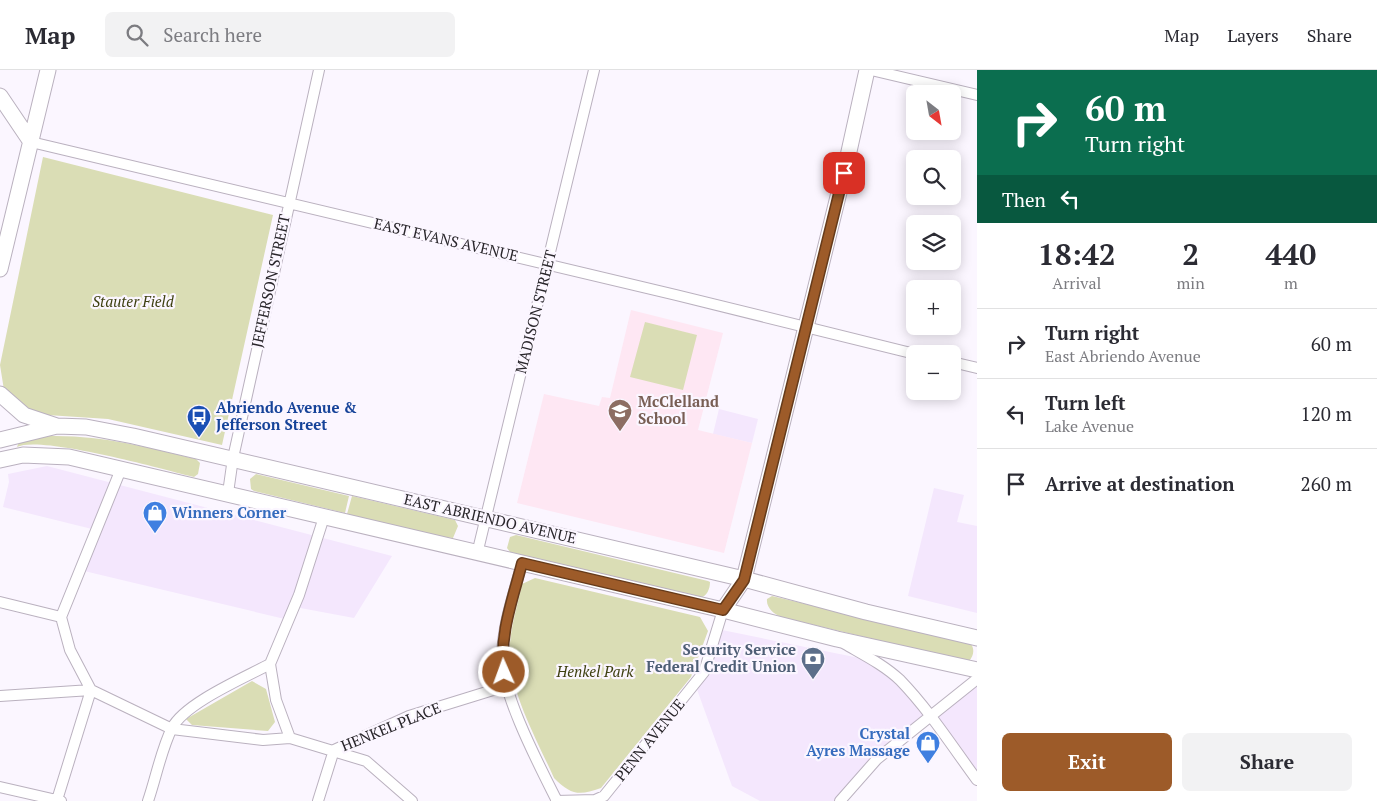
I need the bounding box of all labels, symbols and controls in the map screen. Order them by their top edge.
search box [105,12,455,57]
text: Map [25,19,75,51]
icon: search [123,21,151,49]
text: Search here [163,22,262,47]
text: Map [1164,23,1199,47]
text: Layers [1227,23,1279,47]
text: Share [1307,23,1352,47]
north arrow [906,85,961,140]
map controls [906,85,961,400]
text: 60 m [1085,85,1166,131]
icon: right [1002,90,1067,155]
text: Turn right [1085,129,1185,158]
button: search [906,150,961,205]
pin [823,152,865,194]
icon: arrive [830,159,858,187]
icon: left [1056,185,1084,213]
text: Then [1002,187,1046,212]
street label: JEFFERSON STREET [246,212,294,349]
street label: EAST EVANS AVENUE [372,213,520,265]
button: layers [906,215,961,270]
text: 18:42 [1038,234,1116,274]
text: 2 [1182,234,1199,274]
text: 440 [1265,234,1316,274]
street label: MADISON STREET [510,248,560,376]
text: Arrival [1052,272,1101,294]
text: min [1177,272,1205,294]
text: m [1284,272,1298,294]
button: + [906,280,961,335]
park label: Stauter Field [92,291,175,311]
text: Turn right [1045,320,1139,345]
icon: right [1002,330,1030,358]
text: 60 m [1311,331,1352,356]
button: − [906,345,961,400]
text: East Abriendo Avenue [1045,345,1201,367]
text: Turn left [1045,390,1126,415]
place label: McClelland School [638,391,719,428]
place label: Abriendo Avenue & Jefferson Street [216,397,357,434]
school or university icon: McClelland School [607,398,633,432]
icon: left [1002,400,1030,428]
text: 120 m [1301,401,1352,426]
bus stop icon: Abriendo Avenue & Jefferson Street [186,404,212,438]
text: Lake Avenue [1045,415,1134,437]
icon: arrive [1002,470,1030,498]
text: Arrive at destination [1045,471,1234,496]
text: 260 m [1301,471,1352,496]
street label: EAST ABRIENDO AVENUE [402,488,578,548]
shop icon: Winners Corner [142,500,168,534]
place label: Winners Corner [172,502,287,522]
place label: Security Service Federal Credit Union [646,639,796,676]
position arrow [477,645,529,697]
bank icon: Security Service Federal Credit Union [800,646,826,680]
park label: Henkel Park [555,661,634,681]
street label: PENN AVENUE [610,694,689,785]
street label: HENKEL PLACE [338,697,443,755]
place label: Crystal Ayres Massage [806,723,910,760]
shop icon: Crystal Ayres Massage [915,730,941,764]
button: Exit [1002,733,1172,791]
button: Share [1182,733,1352,791]

